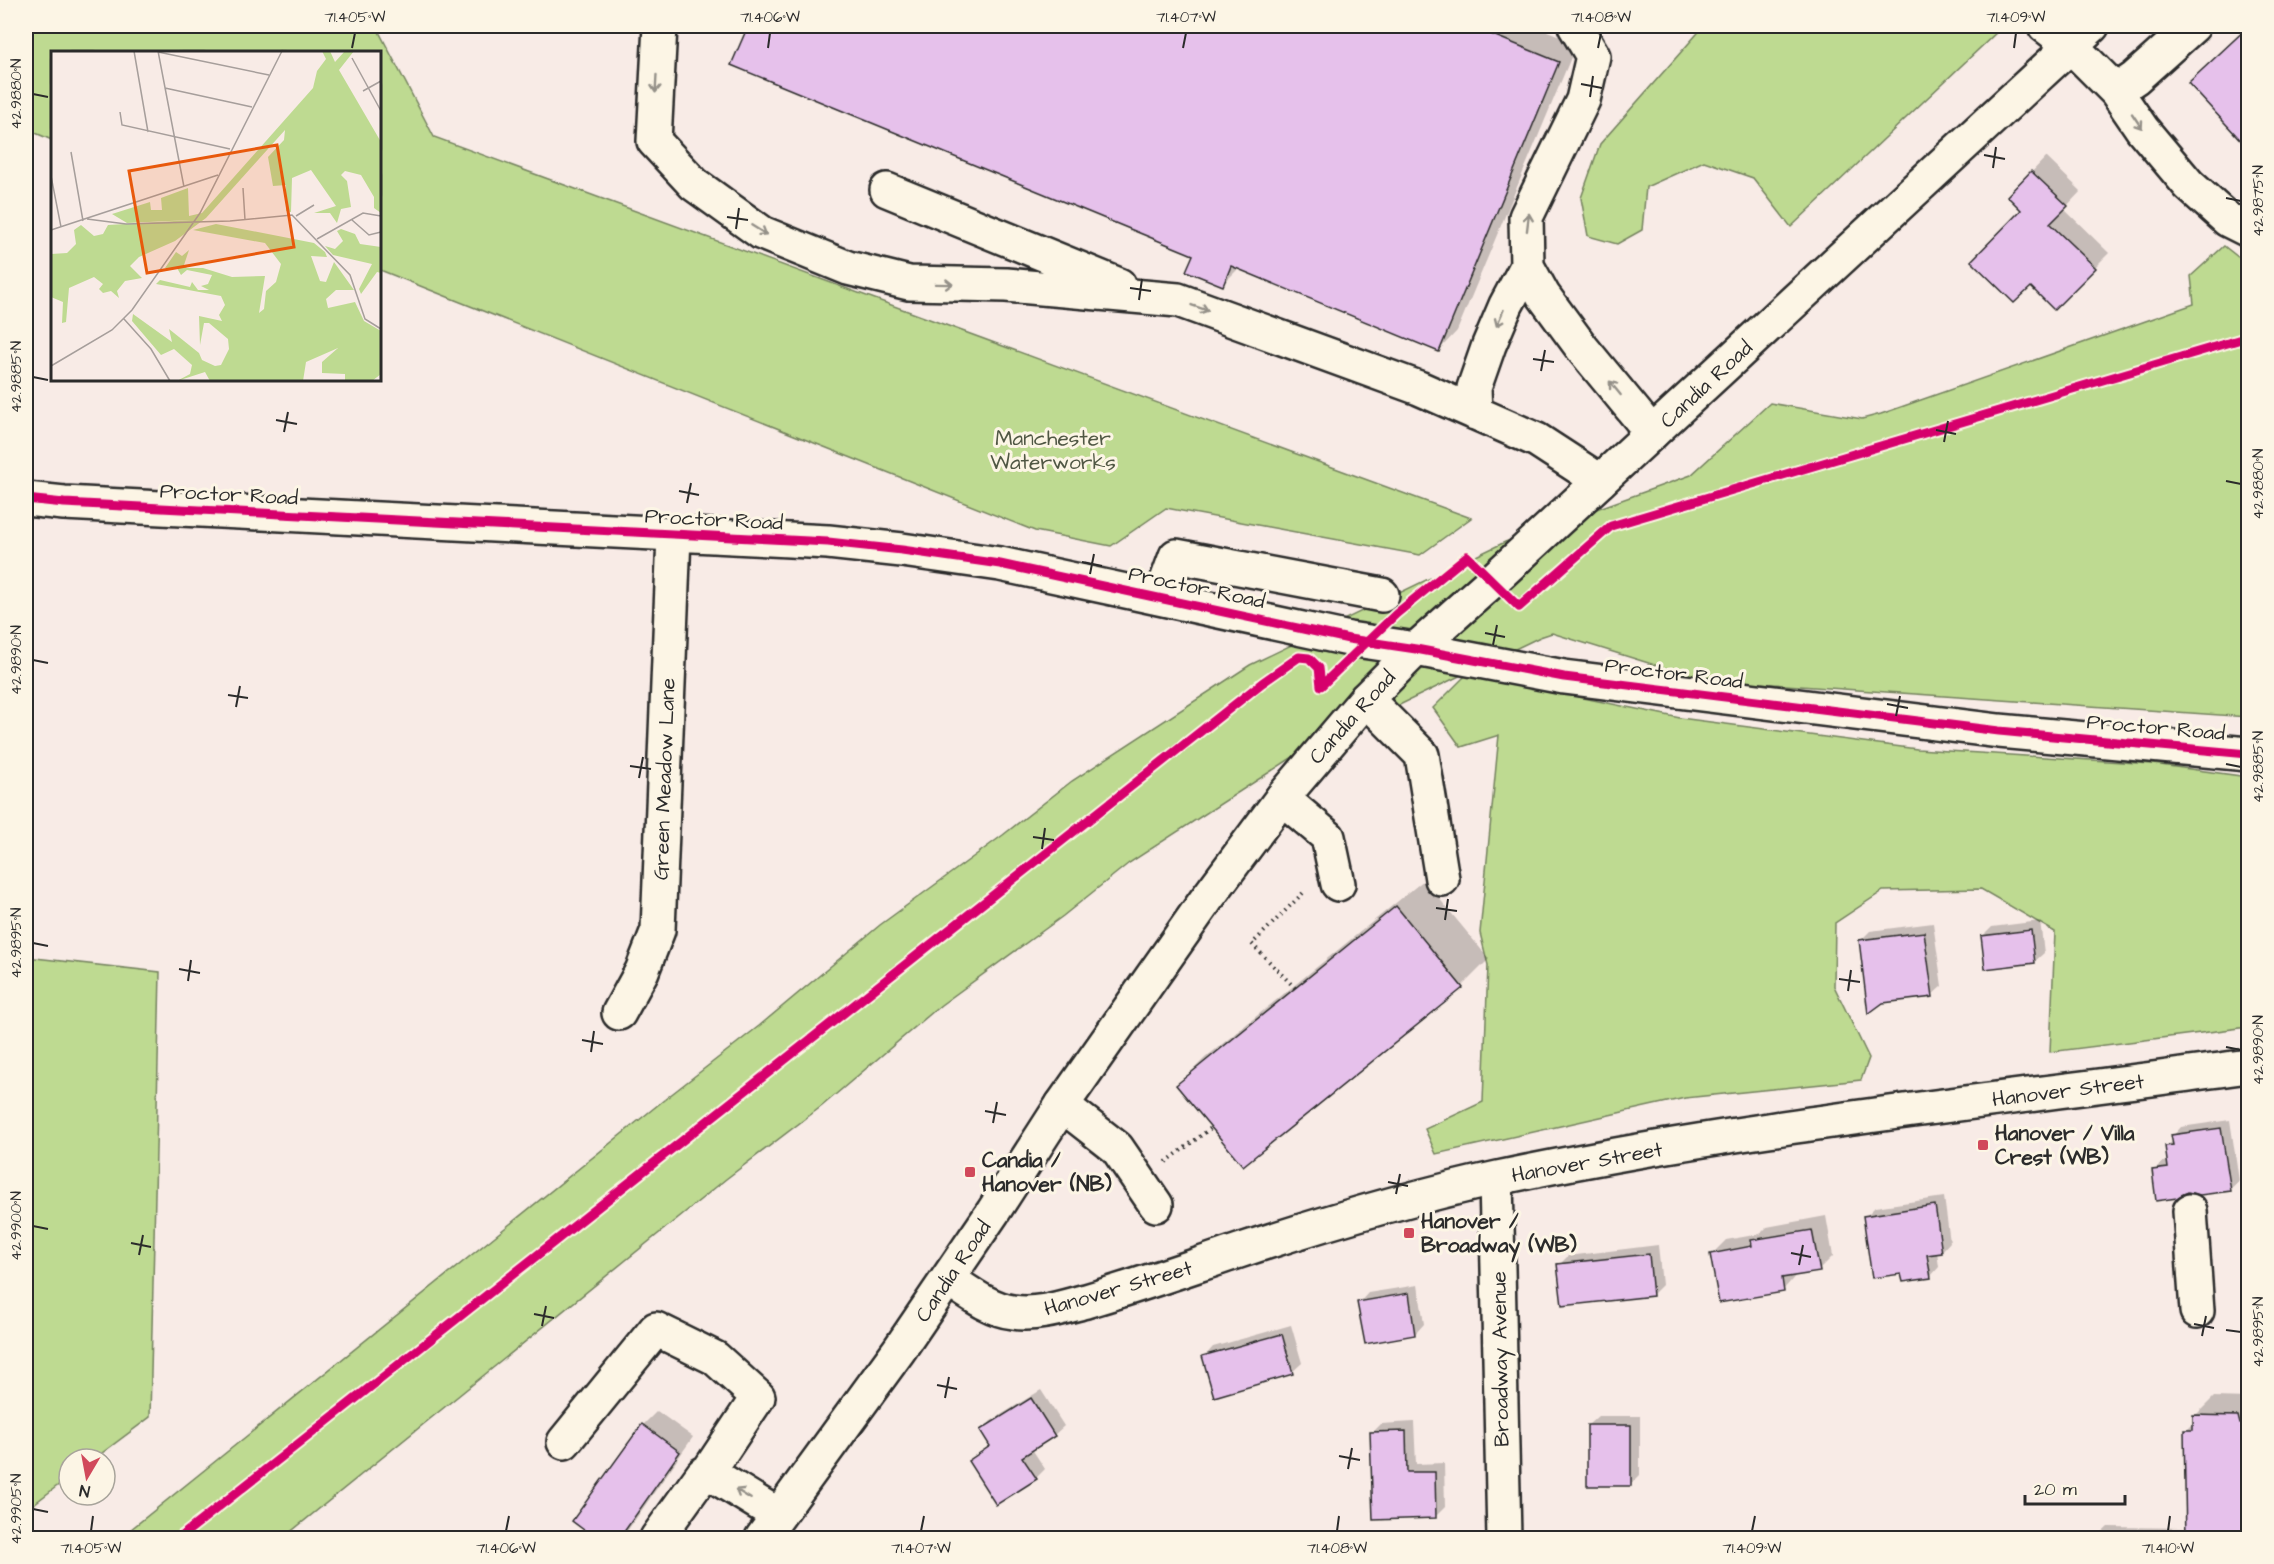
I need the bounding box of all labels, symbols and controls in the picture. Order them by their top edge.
text: 71.405°W [325,7,385,28]
text: 71.406°W [740,7,800,28]
text: 71.407°W [1156,7,1216,28]
text: 71.408°W [1571,7,1631,28]
text: 71.409°W [1987,7,2045,28]
inset map [51,51,381,381]
text: 42.9880°N [6,58,27,130]
one-way arrow [651,73,662,93]
one-way arrow [2131,113,2143,129]
text: 42.9875°N [2248,165,2269,237]
one-way arrow [1522,213,1533,232]
one-way arrow [750,223,767,236]
one-way arrow [933,278,953,290]
one-way arrow [1190,303,1209,314]
one-way arrow [1494,309,1506,327]
street label: Candia Road [1654,334,1759,435]
text: 42.9885°N [6,341,27,413]
one-way arrow [1608,381,1622,396]
park label: Manchester Waterworks [990,424,1116,477]
text: 42.9880°N [2248,448,2269,520]
street label: Proctor Road [159,476,299,513]
street label: Proctor Road [644,501,784,538]
street label: Proctor Road [1126,559,1268,616]
text: 42.9890°N [6,625,27,695]
street label: Proctor Road [1603,651,1745,696]
street label: Candia Road [1302,664,1403,771]
street label: Green Meadow Lane [646,677,683,881]
street label: Proctor Road [2086,707,2226,748]
text: 42.9885°N [2248,731,2269,803]
text: 42.9895°N [6,907,27,979]
text: 42.9890°N [2248,1015,2269,1085]
street label: Hanover Street [1990,1067,2146,1114]
place label: Hanover / Villa Crest (WB) [1995,1119,2135,1172]
street label: Hanover Street [1509,1135,1665,1190]
marker: Hanover / Villa Crest (WB) [1976,1138,1990,1152]
place label: Candia / Hanover (NB) [982,1146,1112,1199]
marker: Candia / Hanover (NB) [963,1165,977,1179]
text: 42.9900°N [6,1191,27,1261]
place label: Hanover / Broadway (WB) [1421,1207,1577,1263]
street label: Candia Road [909,1214,998,1328]
marker: Hanover / Broadway (WB) [1402,1226,1416,1240]
street label: Hanover Street [1041,1253,1196,1323]
street label: Broadway Avenue [1484,1271,1519,1447]
text: 42.9895°N [2248,1296,2269,1368]
north arrow [57,1447,117,1507]
scale bar [2025,1468,2126,1506]
text: 42.9905°N [6,1474,27,1544]
text: 20 m [2034,1477,2077,1502]
text: N [78,1479,91,1502]
one-way arrow [735,1487,752,1499]
text: 71.405°W [61,1538,121,1559]
text: 71.406°W [476,1538,536,1559]
text: 71.407°W [891,1538,951,1559]
text: 71.408°W [1307,1538,1367,1559]
text: 71.409°W [1723,1538,1781,1559]
text: 71.410°W [2142,1538,2194,1559]

